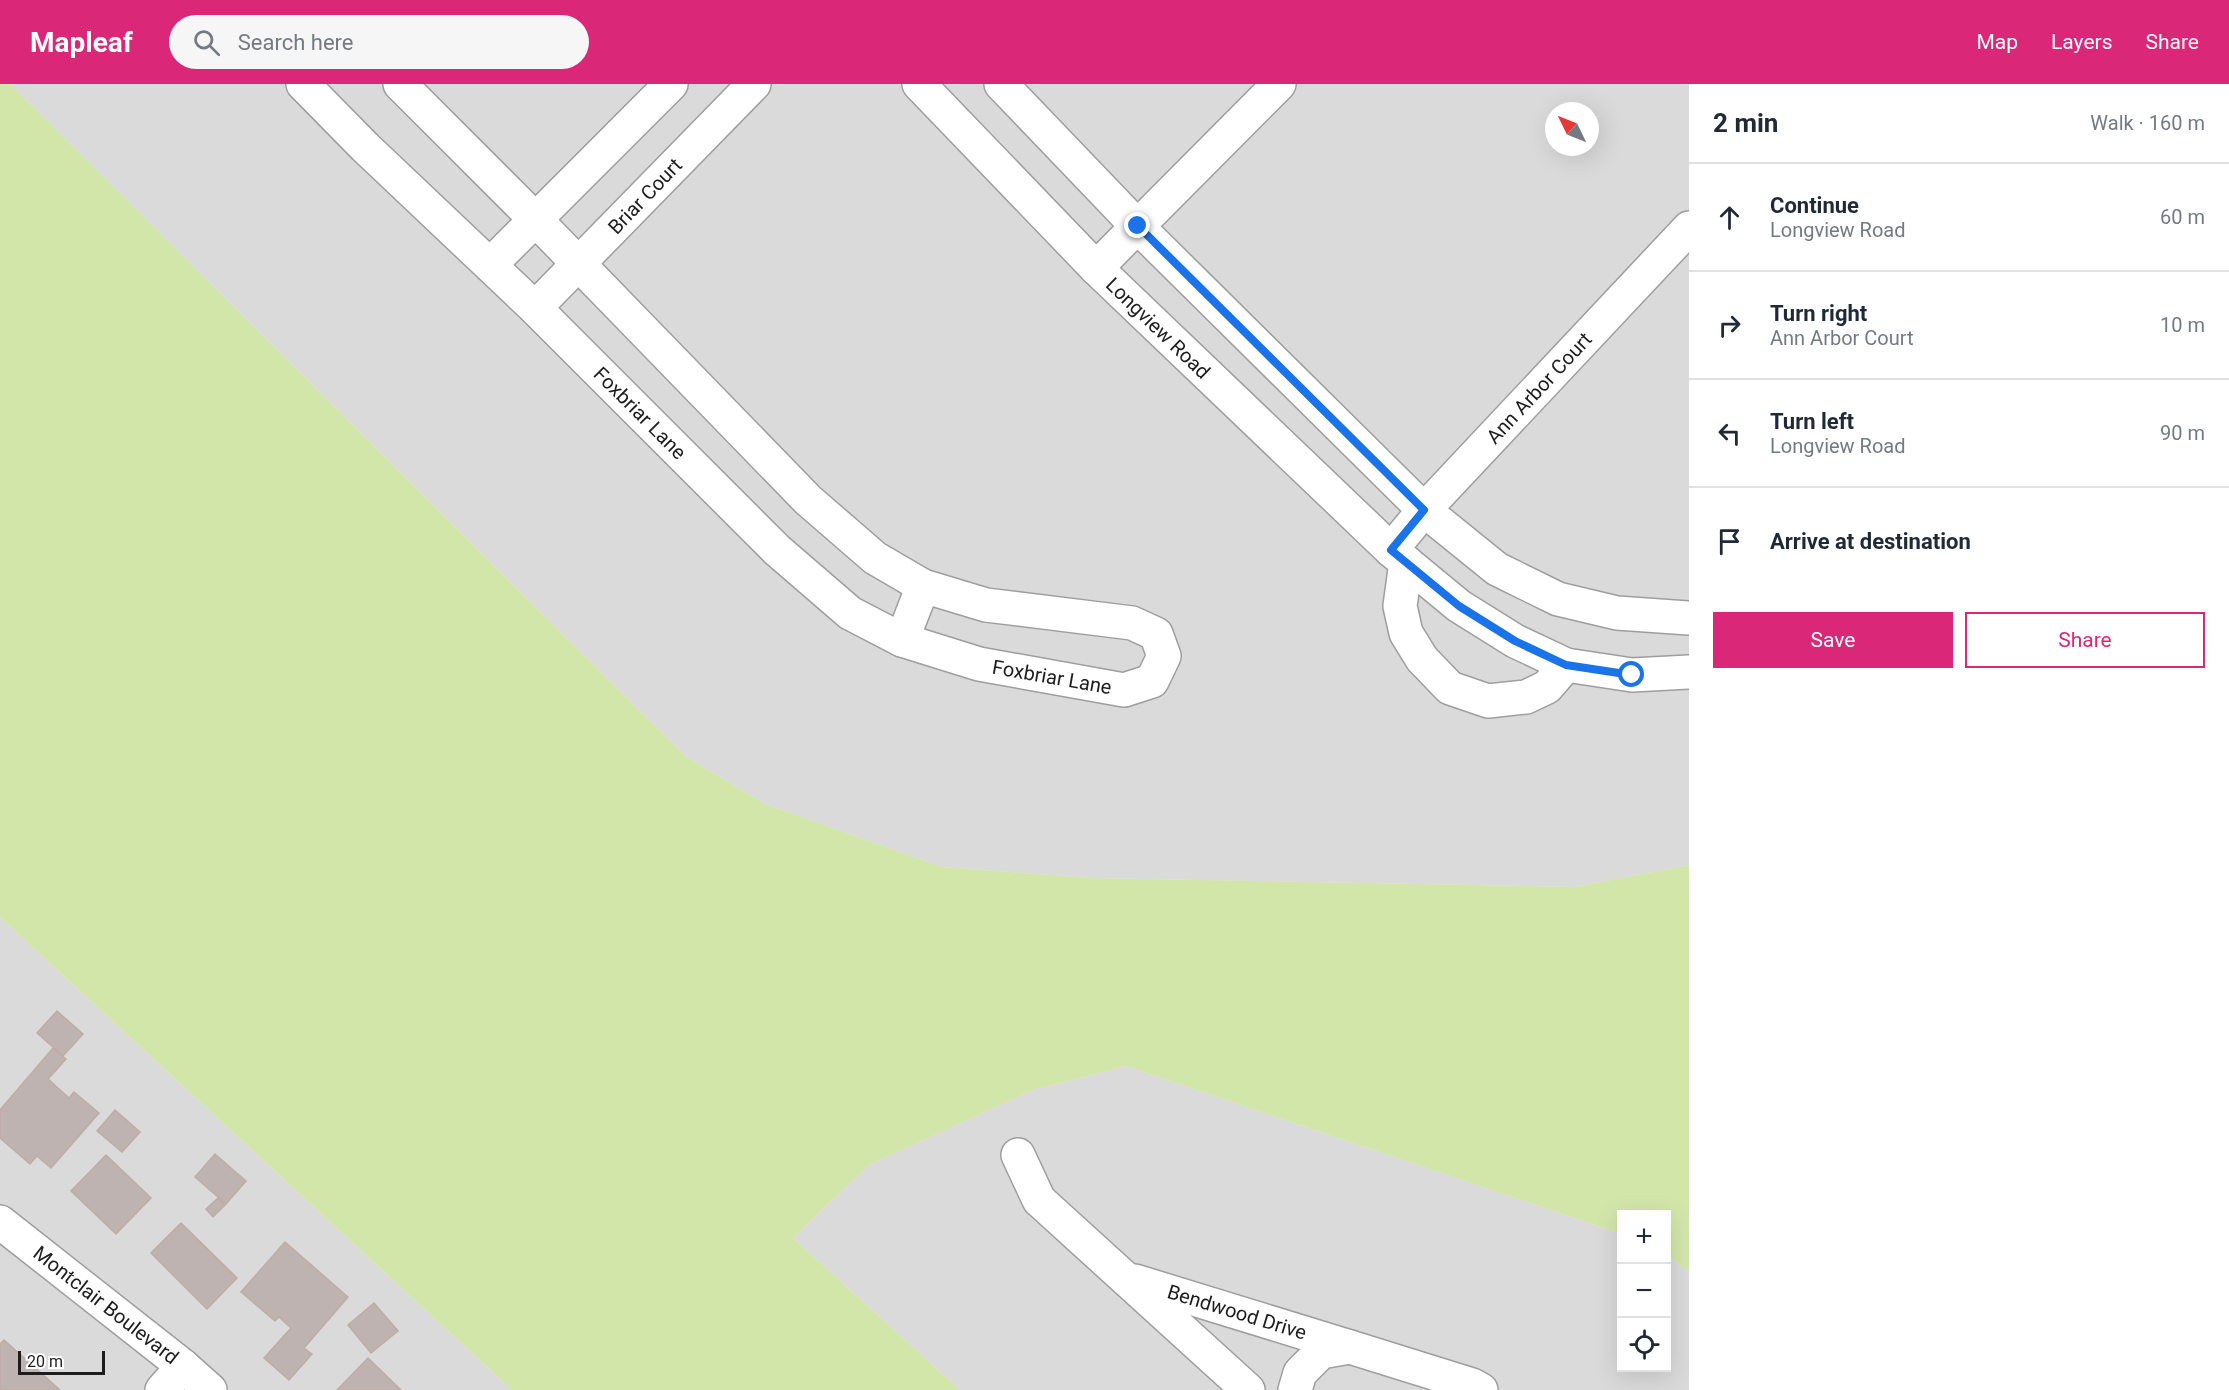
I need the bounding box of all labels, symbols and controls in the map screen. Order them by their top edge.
search box [169,15,589,69]
text: Mapleaf [30,26,133,59]
icon: search [190,26,223,59]
text: Search here [238,30,354,55]
text: Map [1976,30,2018,54]
text: Layers [2051,30,2112,54]
text: Share [2145,30,2199,54]
north arrow [1545,102,1599,156]
text: 2 min [1713,108,1778,138]
text: Walk · 160 m [2090,111,2205,135]
street label: Briar Court [603,153,687,239]
text: Continue [1770,193,1859,218]
icon: ahead [1713,201,1746,234]
text: 60 m [2160,205,2205,229]
route end [1124,212,1150,238]
text: Longview Road [1770,218,1906,242]
street label: Longview Road [1101,272,1215,384]
text: Turn right [1770,301,1867,326]
icon: right [1713,309,1746,342]
text: 10 m [2160,313,2205,337]
text: Ann Arbor Court [1770,326,1914,350]
street label: Ann Arbor Court [1481,327,1597,449]
street label: Foxbriar Lane [589,362,691,464]
text: Turn left [1770,409,1854,434]
icon: left [1713,417,1746,450]
text: 90 m [2160,421,2205,445]
text: Longview Road [1770,434,1906,458]
icon: arrive [1713,525,1746,558]
text: Arrive at destination [1770,529,1971,554]
button: Save [1713,612,1953,668]
button: Share [1965,612,2205,668]
street label: Foxbriar Lane [990,655,1114,699]
route start [1618,661,1644,687]
map controls [1617,1210,1671,1372]
button: + [1617,1210,1671,1264]
street label: Montclair Boulevard [29,1241,183,1369]
button: − [1617,1264,1671,1318]
street label: Bendwood Drive [1164,1279,1310,1345]
button: locate [1617,1318,1671,1372]
scale bar [18,1348,105,1376]
text: 20 m [27,1352,63,1371]

